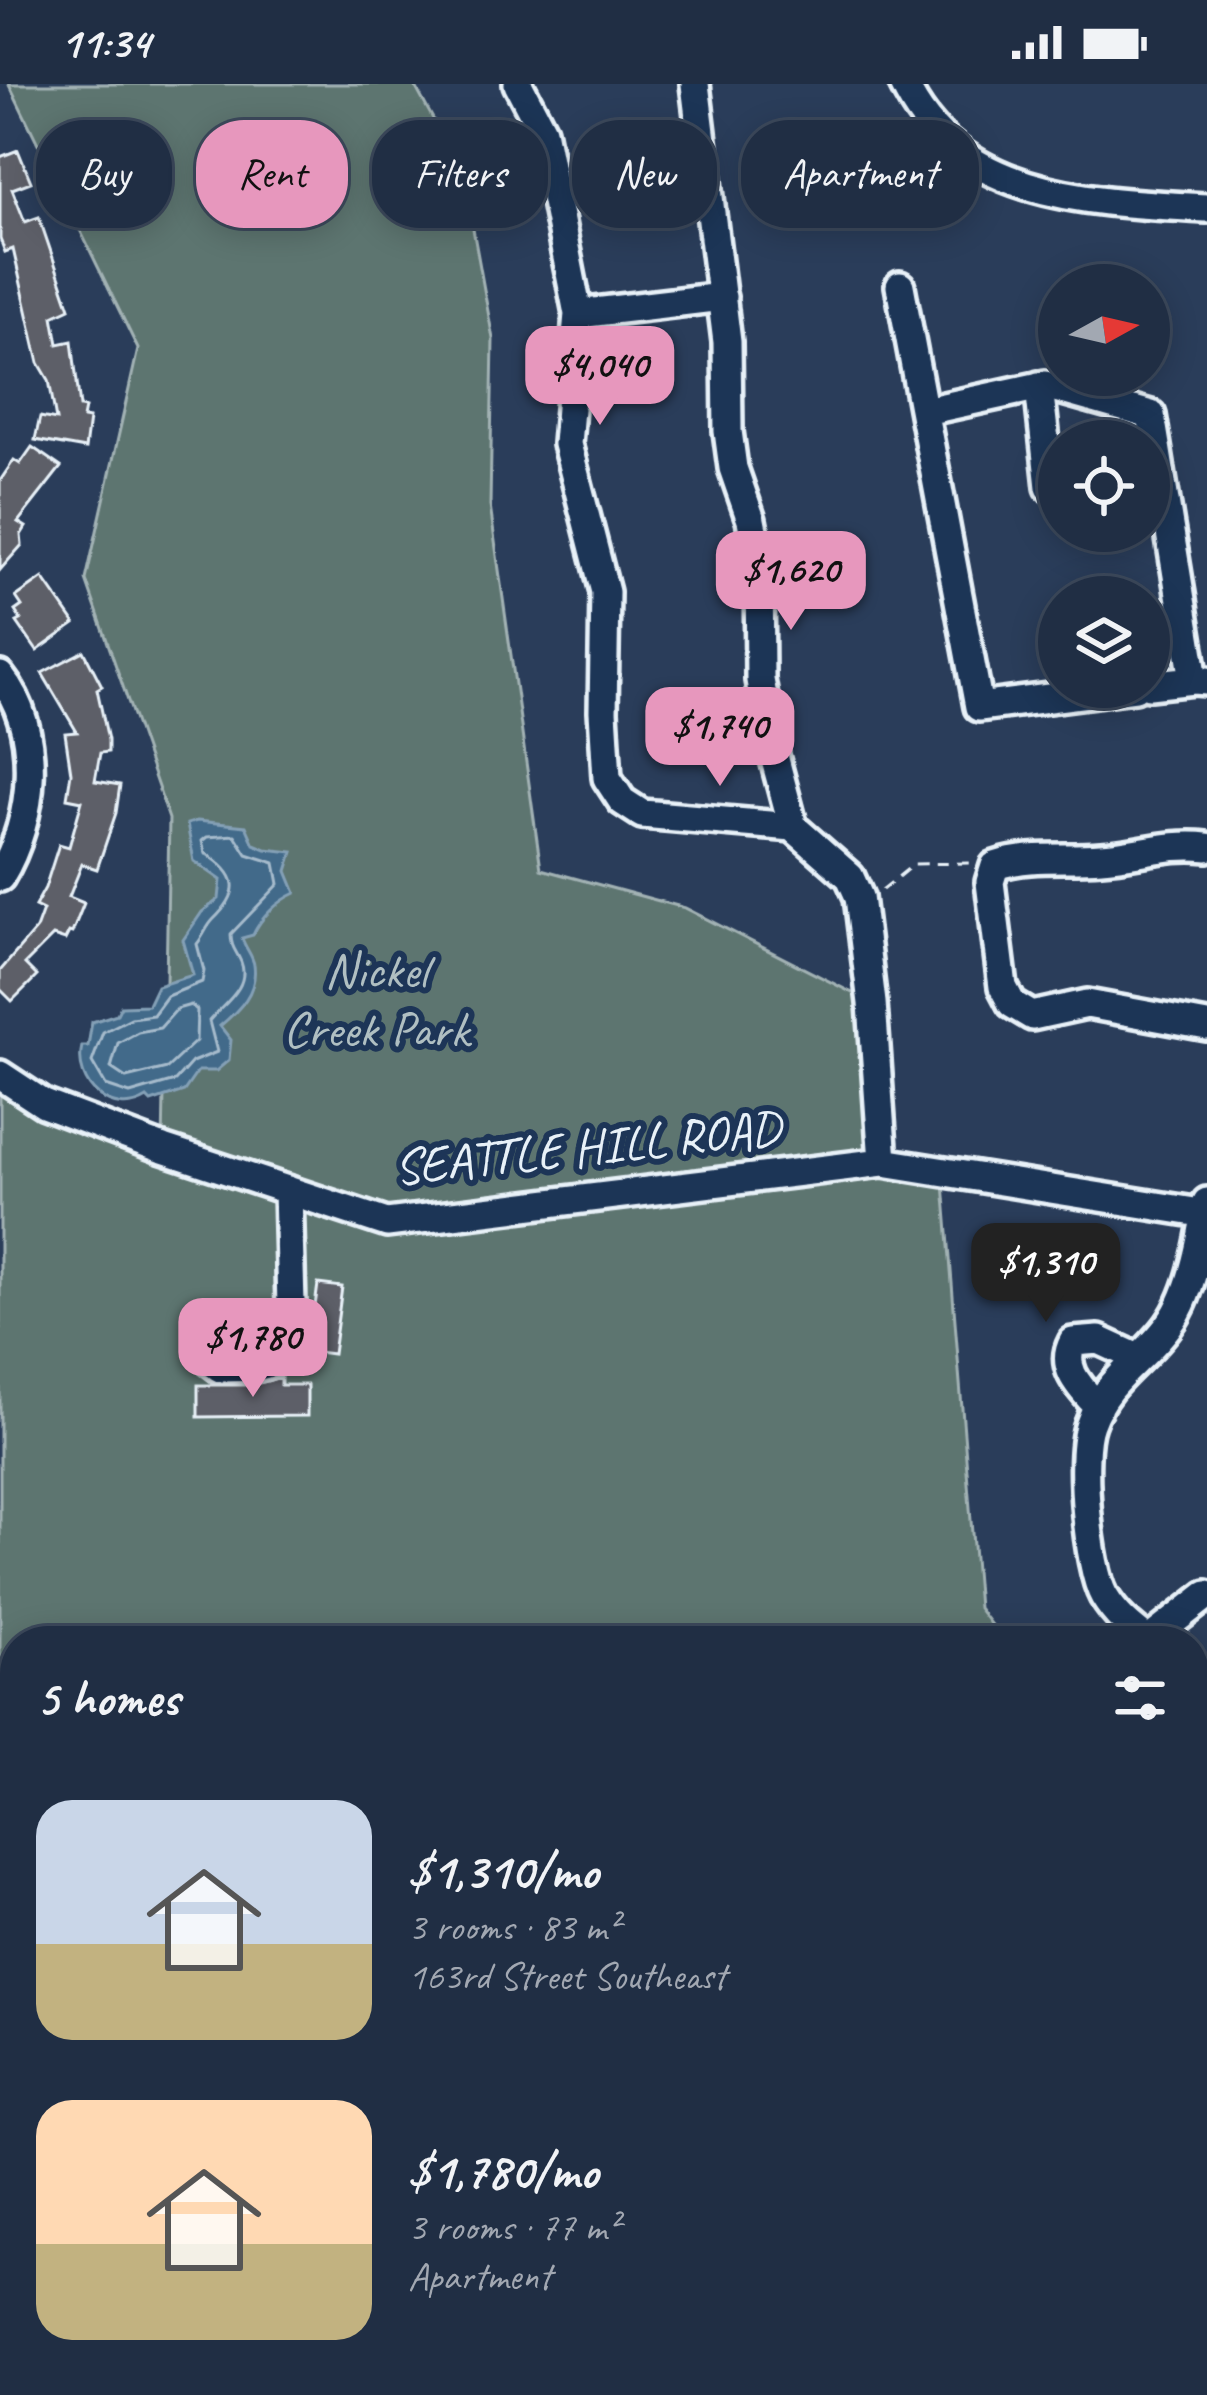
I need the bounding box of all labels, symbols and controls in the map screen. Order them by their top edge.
text: 11:34 [60,14,150,71]
chip: Buy [36,120,172,228]
chip: Rent [196,120,348,228]
chip: Filters [372,120,548,228]
chip: New [572,120,717,228]
chip: Apartment [741,120,979,228]
north arrow [1038,264,1170,396]
map controls [1038,264,1170,708]
pin: $4,040 [502,326,698,428]
text: $4,040 [552,340,648,389]
button: locate [1038,420,1170,552]
pin: $1,620 [693,531,889,633]
text: $1,620 [743,545,839,594]
button: layers [1038,576,1170,708]
pin: $1,740 [622,687,818,789]
text: $1,740 [672,701,768,750]
park label: Nickel Creek Park [283,938,472,1061]
street label: SEATTLE HILL ROAD [391,1094,788,1199]
pin: $1,310 [948,1223,1144,1325]
text: $1,310 [998,1237,1094,1286]
pin: $1,780 [155,1298,351,1400]
text: $1,780 [205,1312,301,1361]
icon: filters [1107,1665,1173,1731]
text: 5 homes [36,1666,179,1730]
text: $1,310/mo [408,1839,598,1903]
icon: home [132,1848,276,1992]
text: 3 rooms · 83 m² [408,1903,619,1952]
text: 163rd Street Southeast [408,1952,726,2001]
text: $1,780/mo [408,2139,598,2203]
icon: home [132,2148,276,2292]
text: 3 rooms · 77 m² [408,2203,619,2252]
text: Apartment [408,2252,551,2301]

